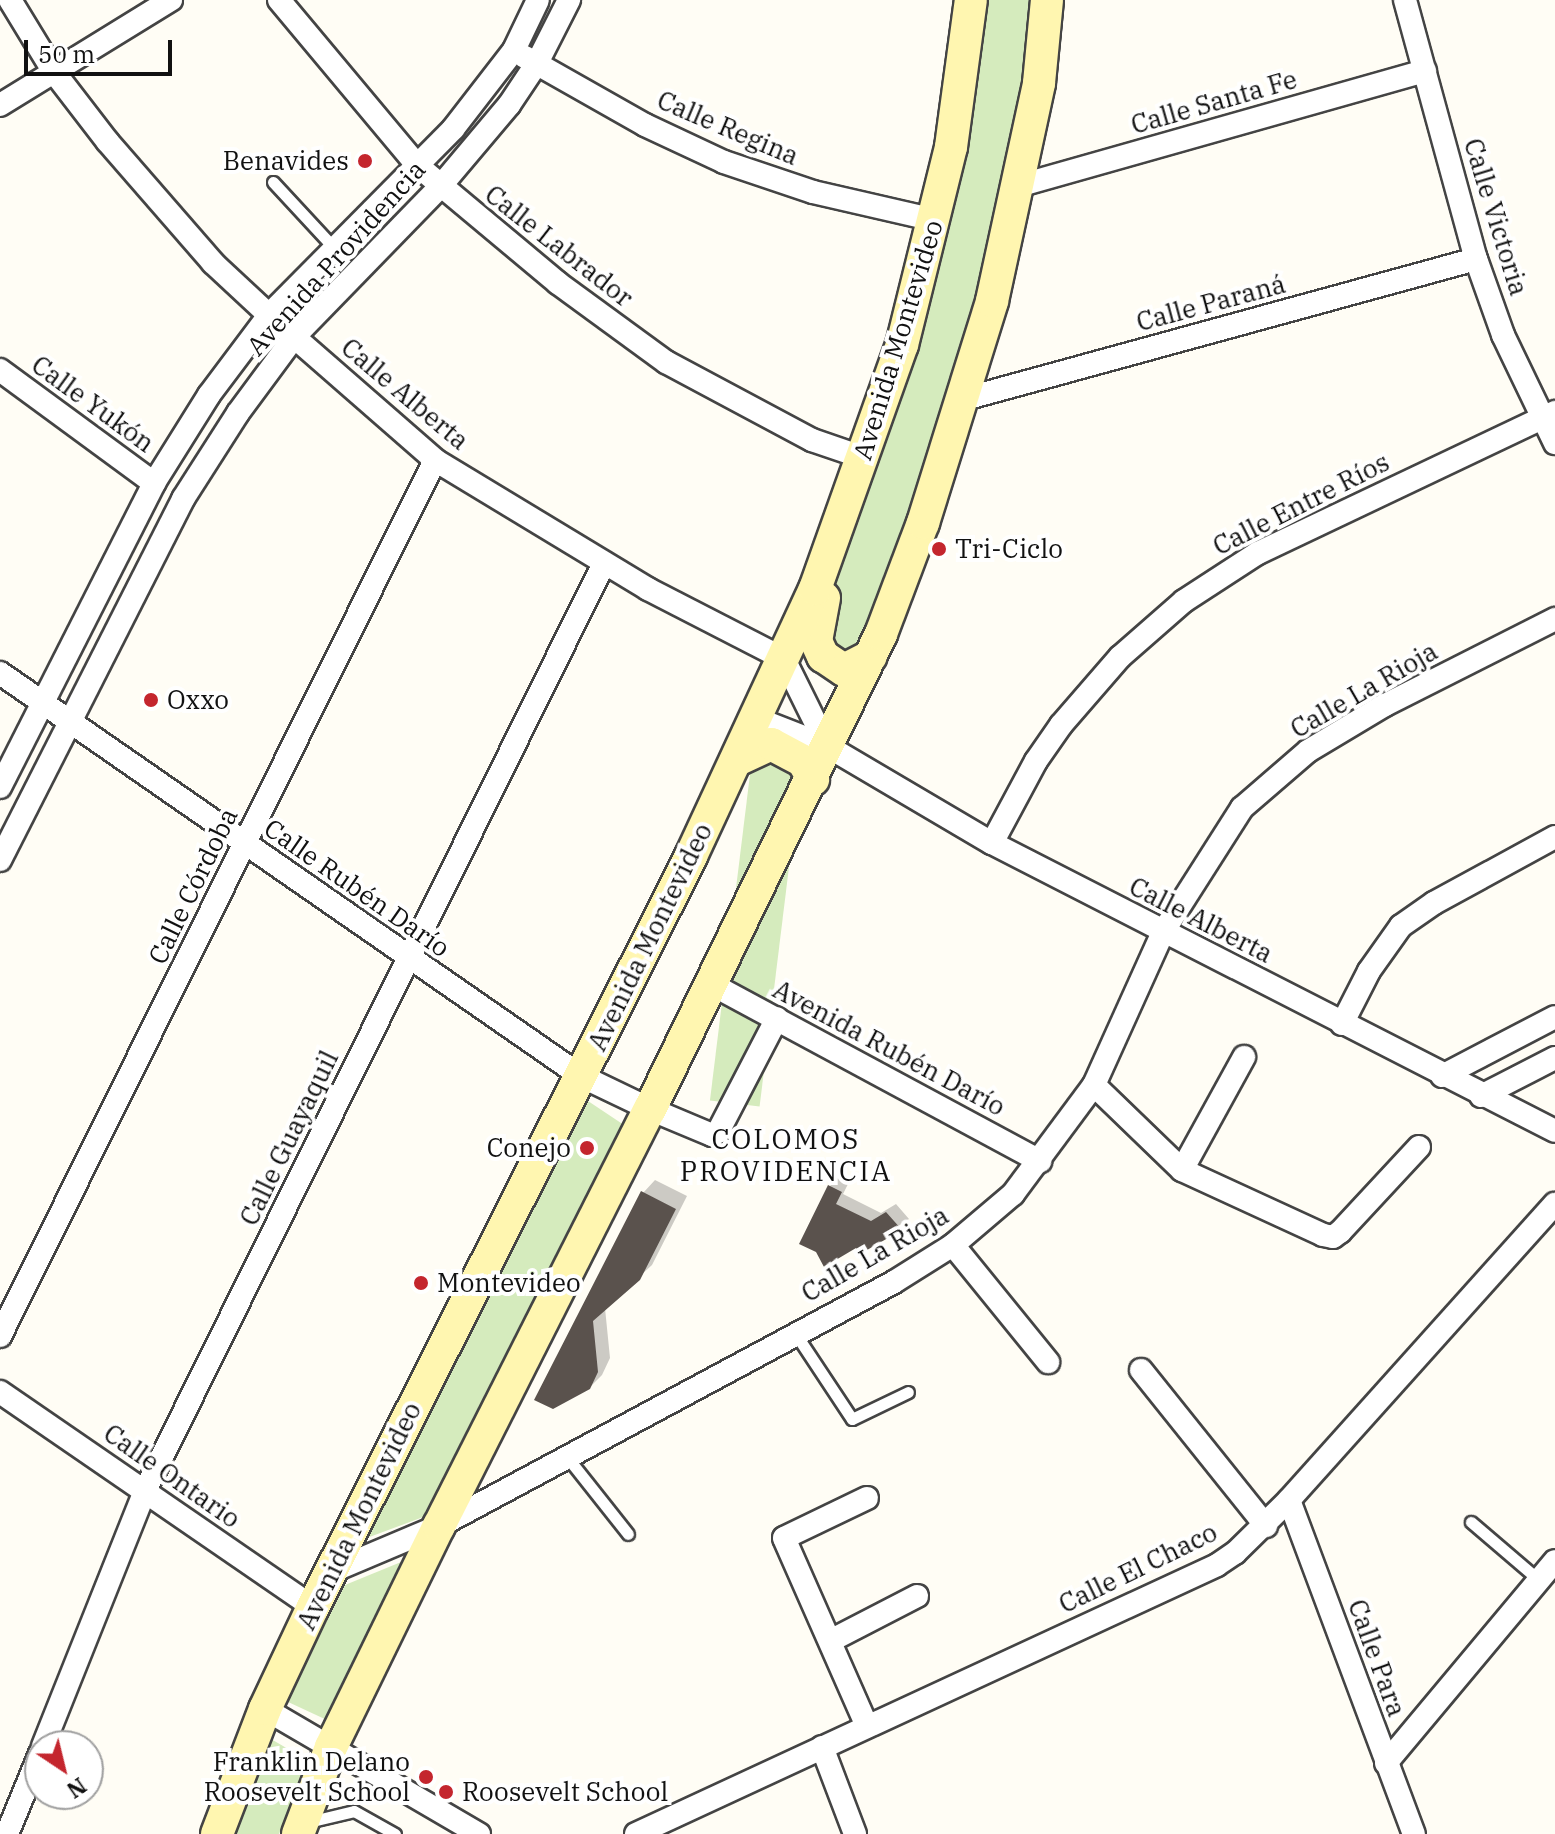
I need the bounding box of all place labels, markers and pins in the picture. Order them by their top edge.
place label: Benavides [223,145,349,177]
marker: Benavides [356,152,374,170]
place label: Tri-Ciclo [955,533,1063,565]
marker: Tri-Ciclo [930,540,948,558]
place label: Oxxo [167,684,229,716]
marker: Oxxo [142,691,160,709]
place label: Conejo [487,1132,571,1164]
marker: Conejo [578,1139,596,1157]
place label: Montevideo [437,1267,581,1299]
marker: Montevideo [412,1274,430,1292]
place label: Franklin Delano Roosevelt School [204,1746,410,1808]
marker: Franklin Delano Roosevelt School [417,1768,435,1786]
place label: Roosevelt School [462,1776,668,1808]
marker: Roosevelt School [437,1783,455,1801]

